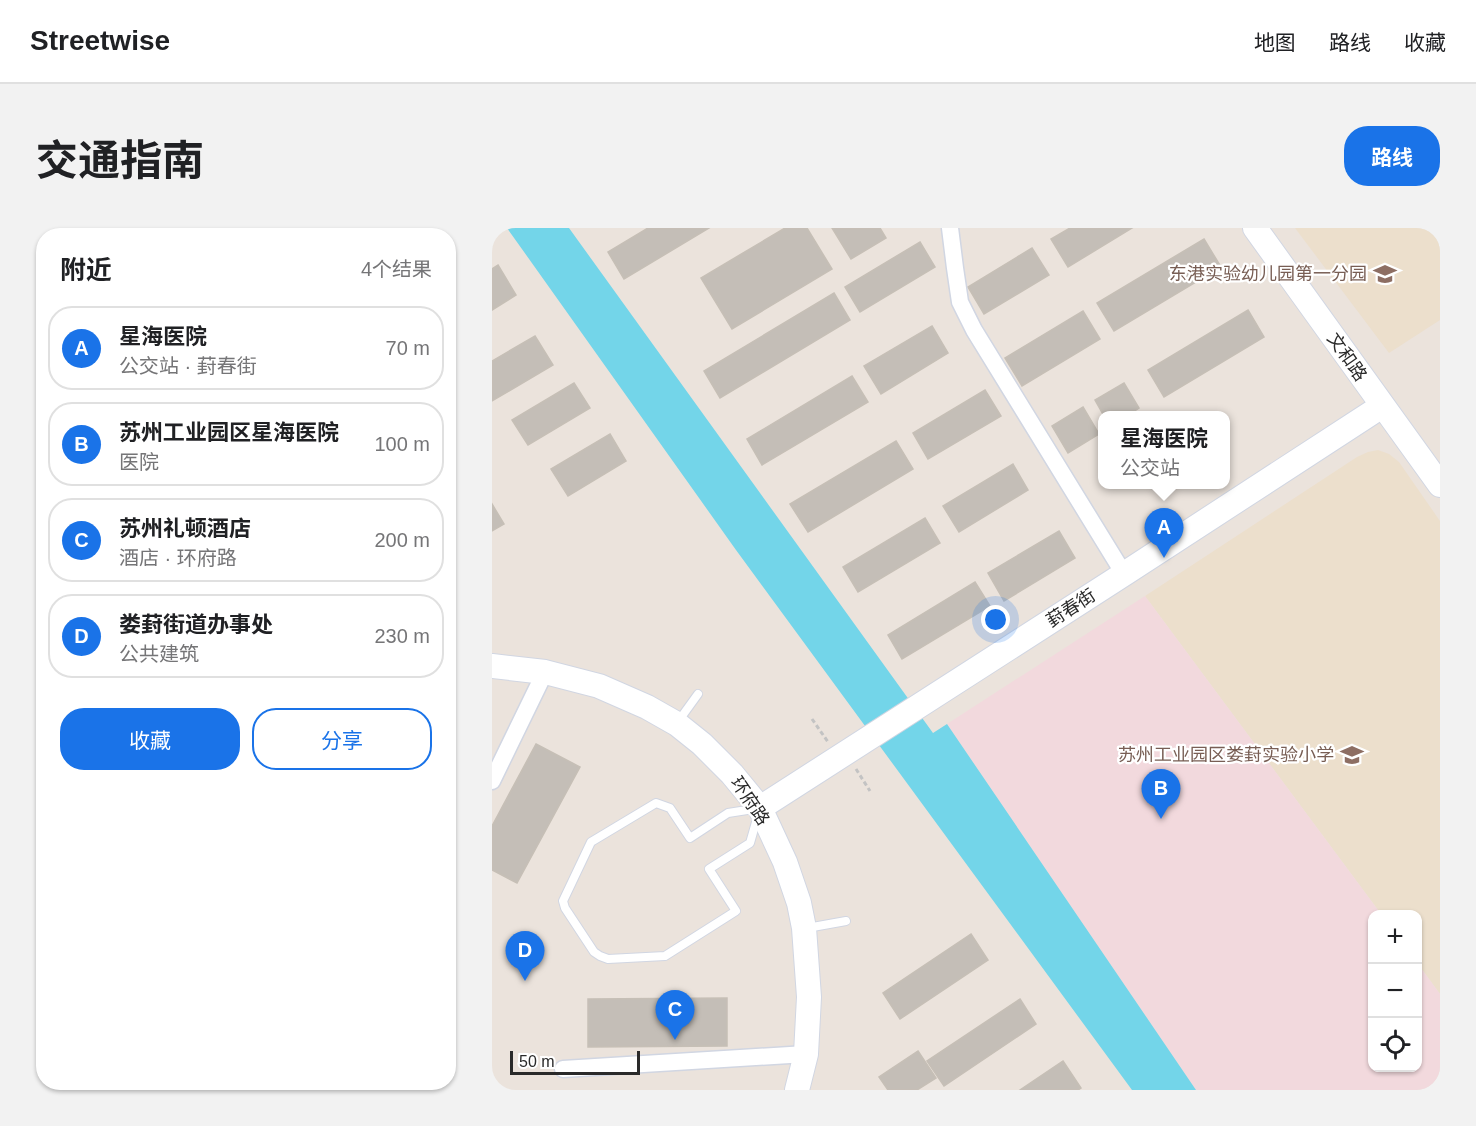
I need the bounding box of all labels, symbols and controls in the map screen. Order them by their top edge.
text: Streetwise [30,25,170,56]
text: 地图 [1254,31,1296,54]
text: 路线 [1329,31,1371,54]
text: 收藏 [1404,31,1446,54]
button: 路线 [1344,126,1440,186]
text: 交通指南 [36,137,204,184]
text: 附近 [60,255,112,285]
text: 4个结果 [361,258,432,280]
school or university icon: 东港实验幼儿园第一分园 [1372,261,1398,287]
place label: 东港实验幼儿园第一分园 [1169,264,1367,284]
text: 星海医院 [119,324,207,349]
street label: 文和路 [1323,329,1371,385]
text: A [74,337,89,359]
text: 70 m [386,337,430,359]
text: 公交站 · 葑春街 [119,355,257,377]
popup [1098,411,1230,489]
text: 苏州工业园区星海医院 [119,420,339,445]
text: 星海医院 [1120,426,1208,451]
text: B [74,433,89,455]
text: 100 m [374,433,430,455]
text: 医院 [119,451,159,473]
text: 公交站 [1120,457,1180,479]
pin: A [1144,508,1184,558]
text: 苏州礼顿酒店 [119,516,251,541]
text: C [74,529,89,551]
text: 200 m [374,529,430,551]
text: 酒店 · 环府路 [119,547,237,569]
street label: 葑春街 [1043,585,1099,631]
your location [981,605,1010,634]
text: 娄葑街道办事处 [119,612,273,637]
text: D [74,625,89,647]
text: 230 m [374,625,430,647]
text: 公共建筑 [119,643,199,665]
button: 收藏 [60,708,240,770]
button: 分享 [252,708,432,770]
school or university icon: 苏州工业园区娄葑实验小学 [1339,742,1365,768]
place label: 苏州工业园区娄葑实验小学 [1118,745,1334,765]
pin: B [1142,770,1180,819]
street label: 环府路 [727,773,773,829]
map controls [1368,910,1422,1072]
button: + [1368,910,1422,964]
pin: D [506,932,544,981]
button: − [1368,964,1422,1018]
pin: C [656,990,694,1040]
button: locate [1368,1018,1422,1072]
scale bar [510,1048,640,1076]
text: 50 m [519,1053,555,1070]

